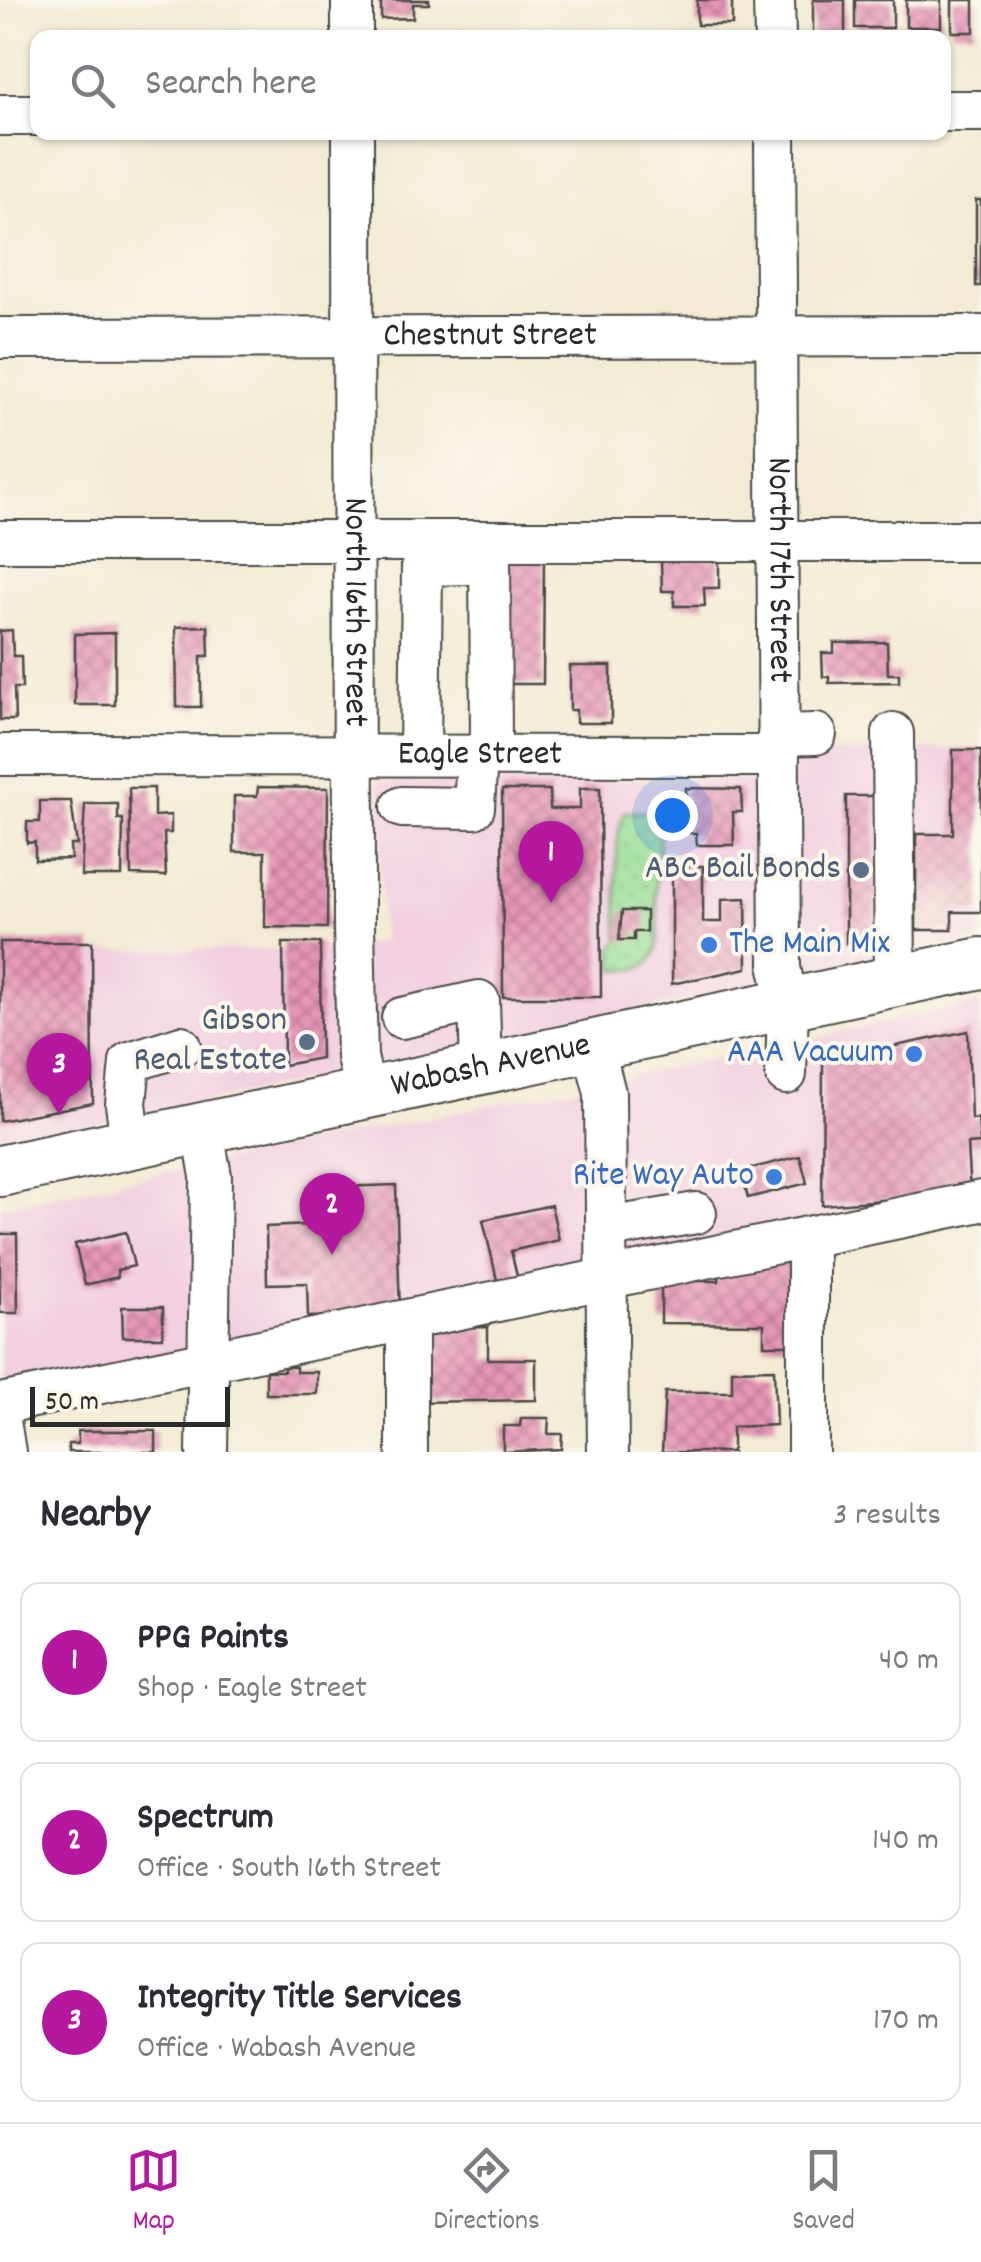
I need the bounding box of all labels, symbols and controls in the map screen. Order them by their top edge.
search box [30,30,951,140]
icon: search [65,58,120,113]
text: Search here [145,58,317,113]
street label: Chestnut Street [383,312,597,362]
street label: North 17th Street [752,457,803,683]
street label: North 16th Street [328,497,379,727]
street label: Eagle Street [398,731,562,781]
your location [647,790,698,841]
pin: 1 [518,820,584,903]
place label: ABC Bail Bonds [645,845,841,895]
marker: ABC Bail Bonds [850,859,872,881]
place label: The Main Mix [729,920,890,970]
marker: The Main Mix [698,934,720,956]
place label: Gibson Real Estate [134,997,287,1087]
street label: Wabash Avenue [387,1021,595,1112]
place label: AAA Vacuum [727,1029,894,1079]
marker: Gibson Real Estate [296,1031,318,1053]
pin: 3 [27,1032,92,1115]
marker: AAA Vacuum [903,1043,925,1065]
place label: Rite Way Auto [573,1152,754,1202]
marker: Rite Way Auto [763,1166,785,1188]
pin: 2 [300,1172,364,1255]
scale bar [30,1382,230,1426]
text: 50 m [45,1384,99,1424]
text: Nearby [40,1487,150,1547]
text: 3 results [833,1494,941,1540]
text: PPG Paints [137,1612,289,1667]
text: 1 [71,1639,78,1685]
text: 40 m [879,1639,939,1685]
text: Shop · Eagle Street [137,1667,367,1713]
text: Spectrum [137,1792,274,1847]
text: 2 [68,1819,81,1865]
text: 140 m [872,1819,939,1865]
text: Office · South 16th Street [137,1847,441,1893]
text: Integrity Title Services [137,1972,462,2027]
text: 3 [67,1999,82,2045]
text: 170 m [873,1999,939,2045]
text: Office · Wabash Avenue [137,2027,416,2073]
tab: Map [126,2143,181,2243]
tab: Directions [434,2143,540,2243]
tab: Saved [792,2143,855,2243]

